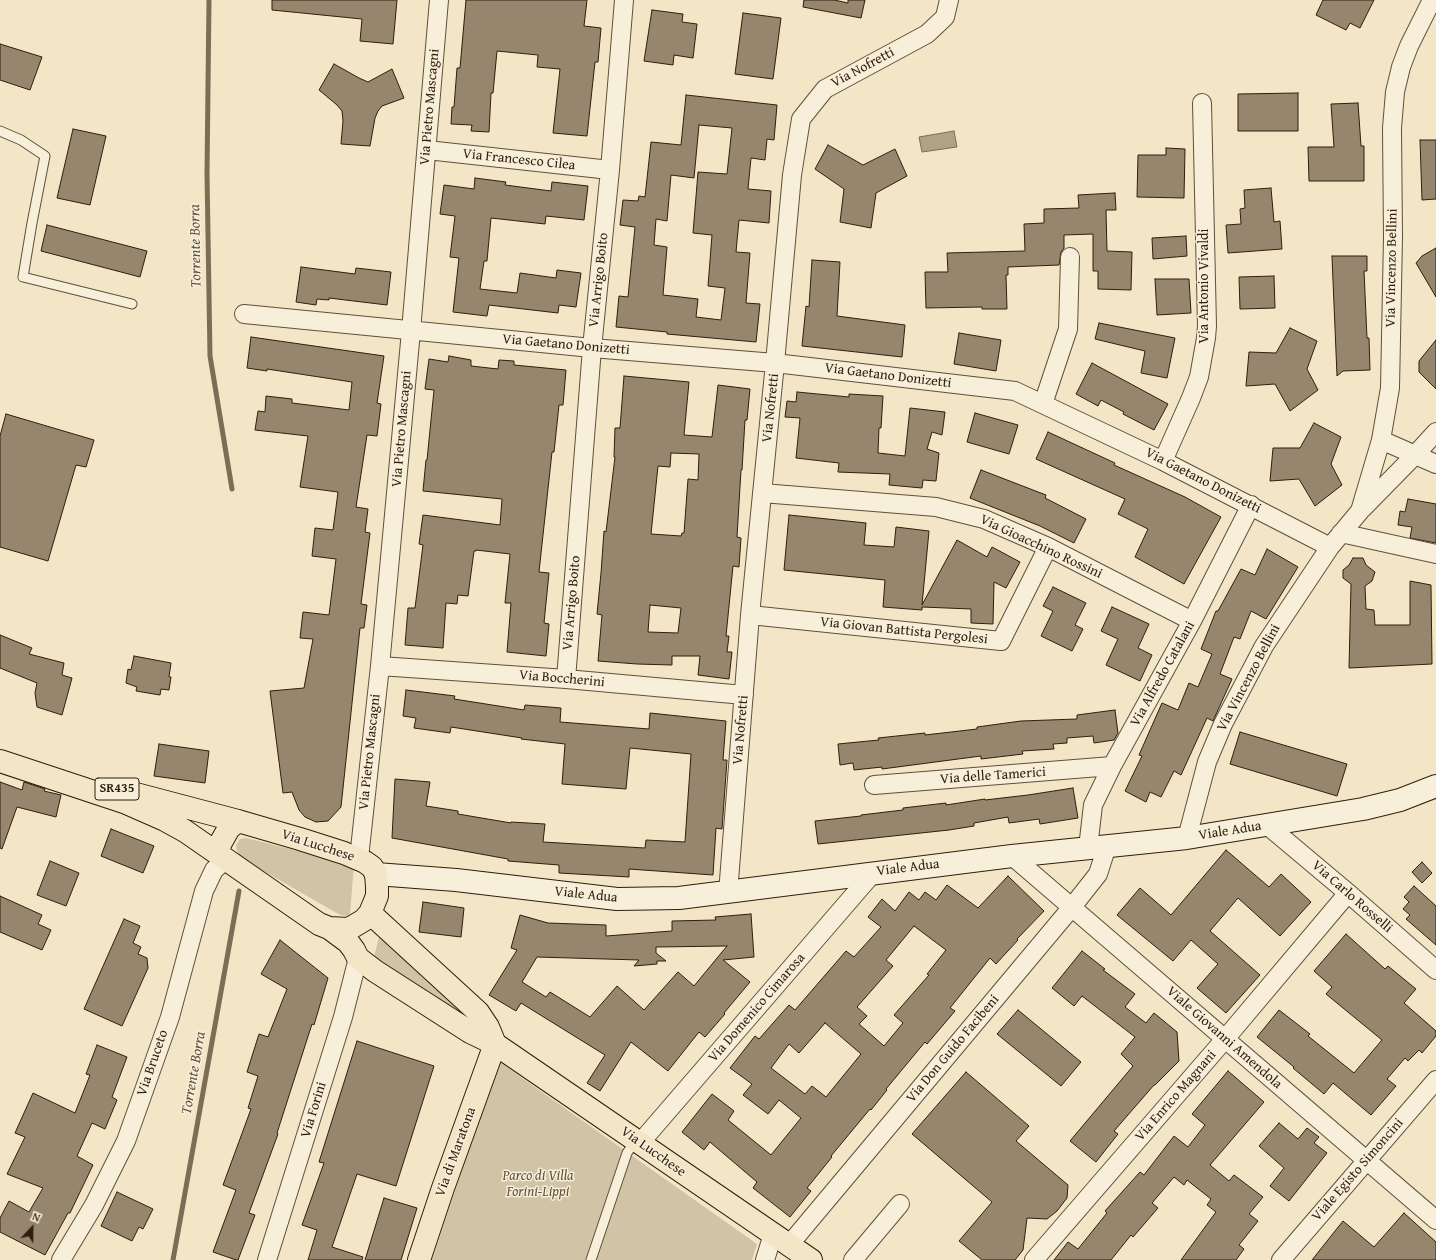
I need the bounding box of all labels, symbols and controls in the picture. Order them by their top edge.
street label: Via Nofretti [828,44,898,92]
street label: Via Pietro Mascagni [417,48,443,166]
street label: Via Francesco Cilea [462,146,576,174]
water label: Torrente Borra [186,204,206,288]
street label: Via Vincenzo Bellini [1383,208,1401,328]
street label: Via Antonio Vivaldi [1196,229,1212,343]
street label: Via Arrigo Boito [586,232,612,328]
street label: Via Gaetano Donizetti [502,331,630,359]
street label: Via Gaetano Donizetti [824,360,952,392]
street label: Via Pietro Mascagni [389,370,415,488]
street label: Via Nofretti [759,373,783,443]
street label: Via Gaetano Donizetti [1142,444,1264,518]
street label: Via Gioacchino Rossini [977,511,1105,583]
street label: Via Arrigo Boito [559,555,585,651]
street label: Via Giovan Battista Pergolesi [819,614,989,648]
street label: Via Alfredo Catalani [1127,618,1199,730]
street label: Via Vincenzo Bellini [1214,622,1284,734]
street label: Via Boccherini [518,667,606,691]
street label: Via Pietro Mascagni [356,693,384,811]
street label: Via Nofretti [730,695,752,765]
street label: Via delle Tamerici [939,764,1047,788]
road number: SR435 [95,778,139,800]
street label: Viale Adua [1197,818,1263,844]
street label: Via Lucchese [279,826,357,866]
street label: Viale Adua [875,856,941,880]
street label: Via Carlo Rosselli [1308,857,1396,937]
street label: Viale Adua [554,883,618,907]
street label: Via Domenico Cimarosa [705,950,809,1066]
street label: Viale Giovanni Amendola [1163,983,1285,1093]
street label: Via Don Guido Facibeni [903,992,1003,1106]
street label: Via Bruceto [134,1028,172,1098]
water label: Torrente Borra [178,1030,210,1116]
street label: Via Enrico Magnani [1132,1047,1220,1145]
street label: Via Forini [298,1080,330,1140]
street label: Via di Maratona [432,1105,480,1199]
street label: Viale Egisto Simoncini [1309,1115,1407,1225]
street label: Via Lucchese [617,1123,689,1181]
park label: Parco di Villa Forini-Lippi [502,1168,574,1200]
north arrow [12,1208,52,1248]
text: N [30,1208,43,1226]

